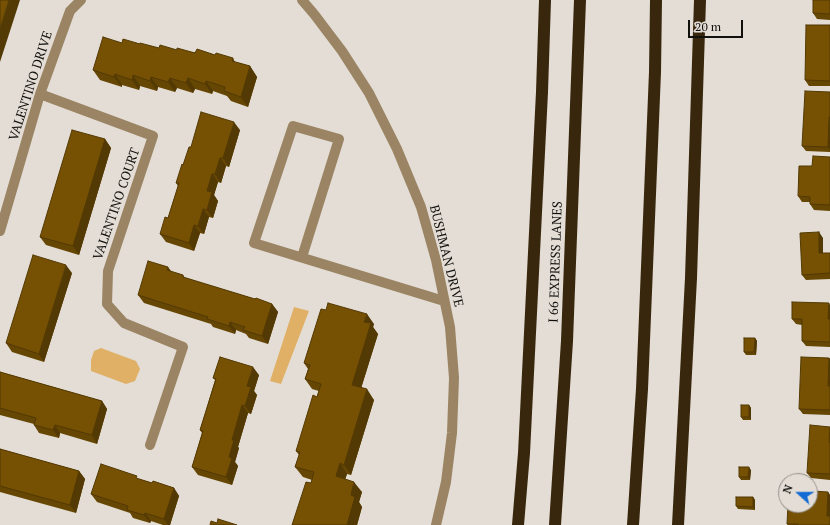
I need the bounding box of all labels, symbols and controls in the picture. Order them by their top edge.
scale bar [690,12,745,38]
text: 20 m [695,19,721,34]
street label: VALENTINO DRIVE [6,29,56,143]
street label: VALENTINO COURT [90,146,144,262]
street label: I 66 EXPRESS LANES [546,201,566,323]
street label: BUSHMAN DRIVE [426,203,466,309]
north arrow [778,473,818,513]
text: N [780,483,796,495]

